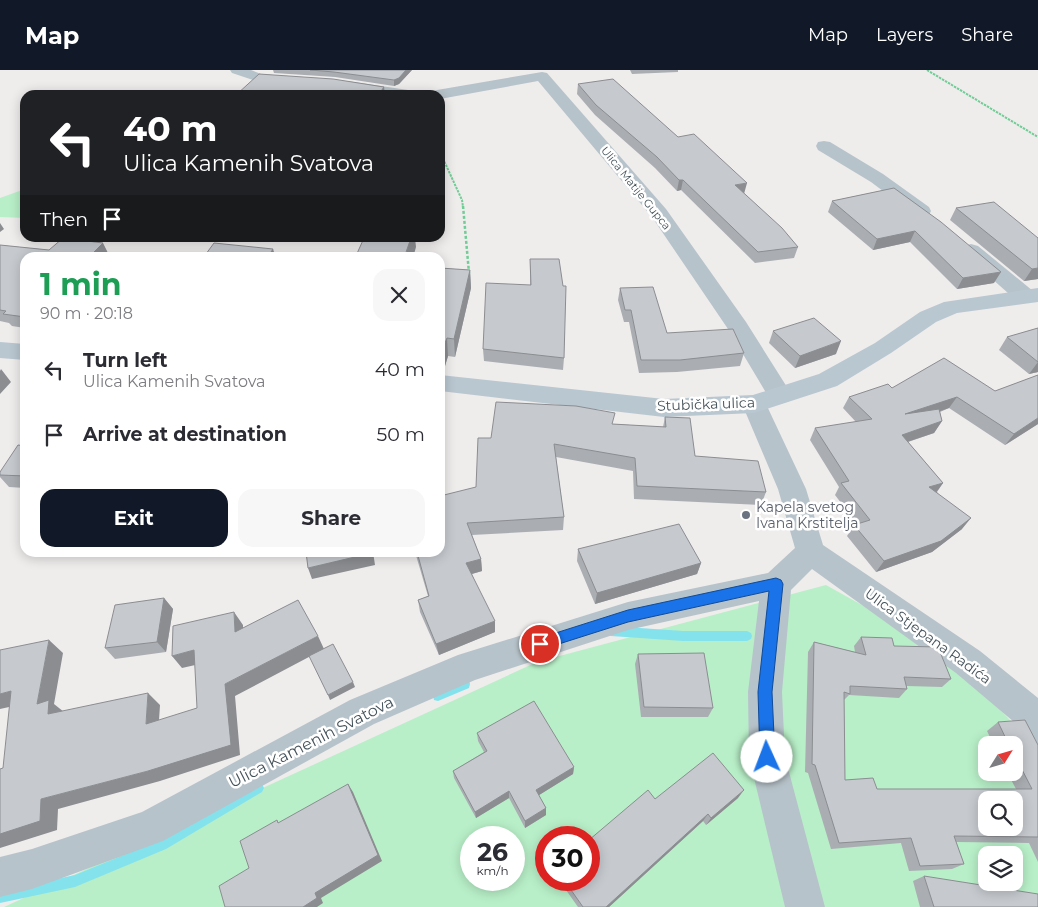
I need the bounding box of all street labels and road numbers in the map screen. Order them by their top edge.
street label: Ulica Matije Gupca [598,143,674,233]
street label: Stubička ulica [657,393,755,415]
street label: Ulica Stjepana Radića [861,584,995,688]
street label: Ulica Kamenih Svatova [225,692,397,792]

